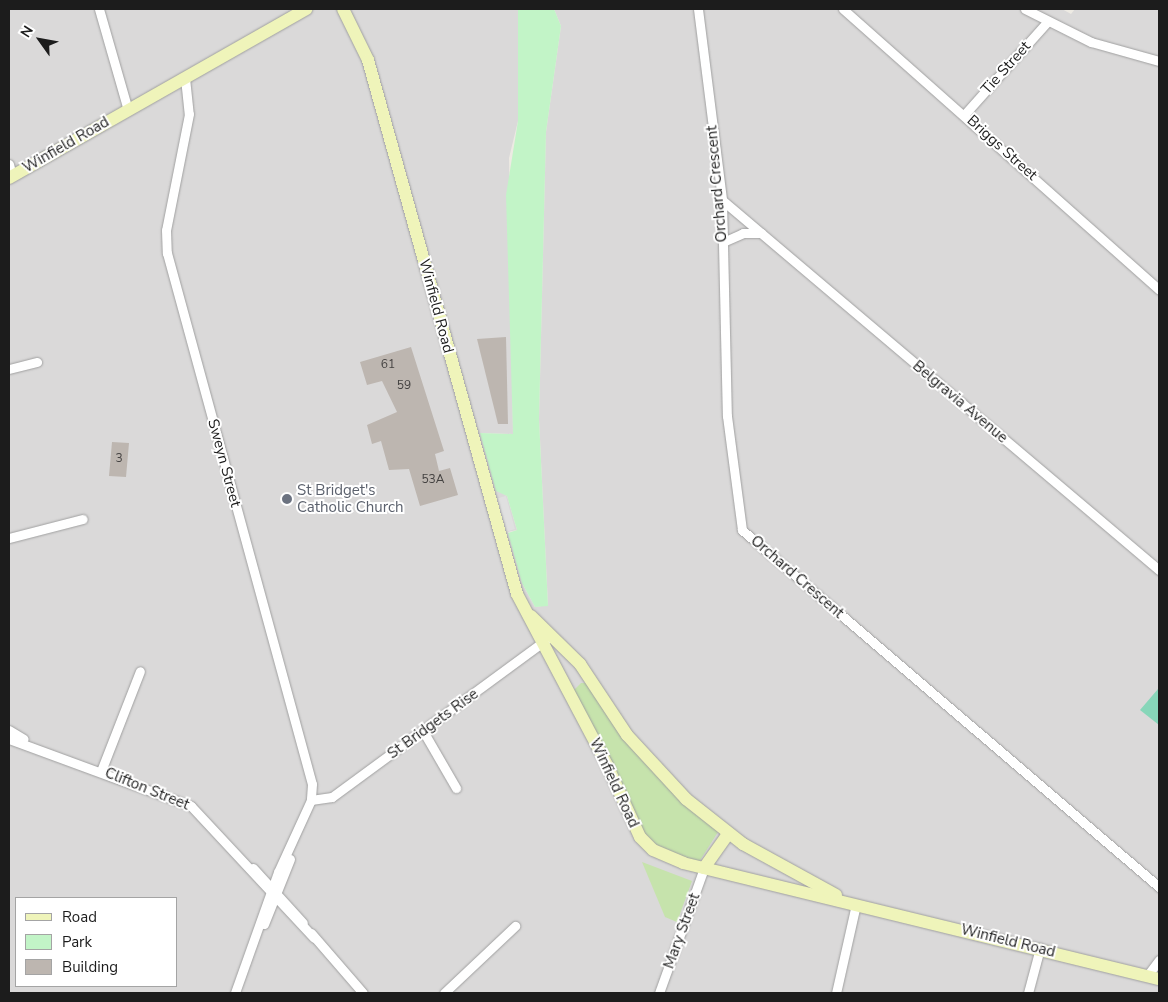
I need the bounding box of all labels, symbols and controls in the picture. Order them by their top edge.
north arrow [15,15,65,65]
text: N [16,22,38,41]
street label: Tie Street [977,38,1035,98]
street label: Briggs Street [963,112,1041,184]
street label: Winfield Road [20,113,112,177]
street label: Orchard Crescent [703,125,731,243]
street label: Winfield Road [415,257,457,355]
street label: Belgravia Avenue [909,357,1011,447]
house number: 61 [381,358,395,372]
house number: 59 [397,379,411,393]
street label: Sweyn Street [204,417,244,509]
house number: 3 [115,452,123,466]
house number: 53A [421,473,445,487]
place label: St Bridget's Catholic Church [297,481,403,516]
marker: St Bridget's Catholic Church [281,493,293,505]
street label: Orchard Crescent [747,532,847,622]
street label: St Bridgets Rise [384,685,482,763]
street label: Winfield Road [585,735,643,831]
street label: Clifton Street [102,764,192,814]
street label: Mary Street [660,891,704,971]
legend [15,897,178,987]
text: Road [62,907,97,927]
street label: Winfield Road [959,921,1057,961]
text: Park [62,932,92,952]
text: Building [62,957,118,977]

